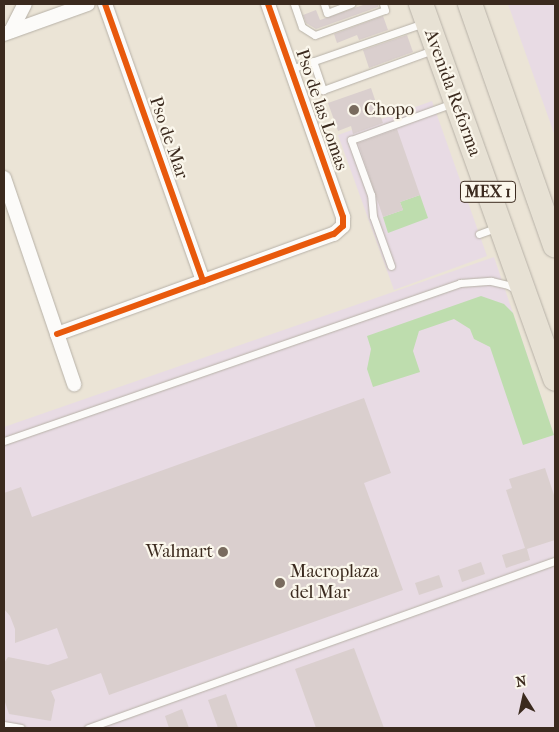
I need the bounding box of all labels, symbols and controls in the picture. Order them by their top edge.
street label: Avenida Reforma [419,26,485,160]
street label: Pso de las Lomas [290,47,352,173]
street label: Pso de Mar [144,94,192,182]
place label: Chopo [364,99,414,121]
marker: Chopo [348,104,360,116]
road number: MEX 1 [459,178,517,206]
place label: Walmart [146,541,213,563]
marker: Walmart [217,546,229,558]
place label: Macroplaza del Mar [290,562,379,604]
marker: Macroplaza del Mar [274,577,286,589]
north arrow [499,672,549,722]
text: N [515,672,528,691]

